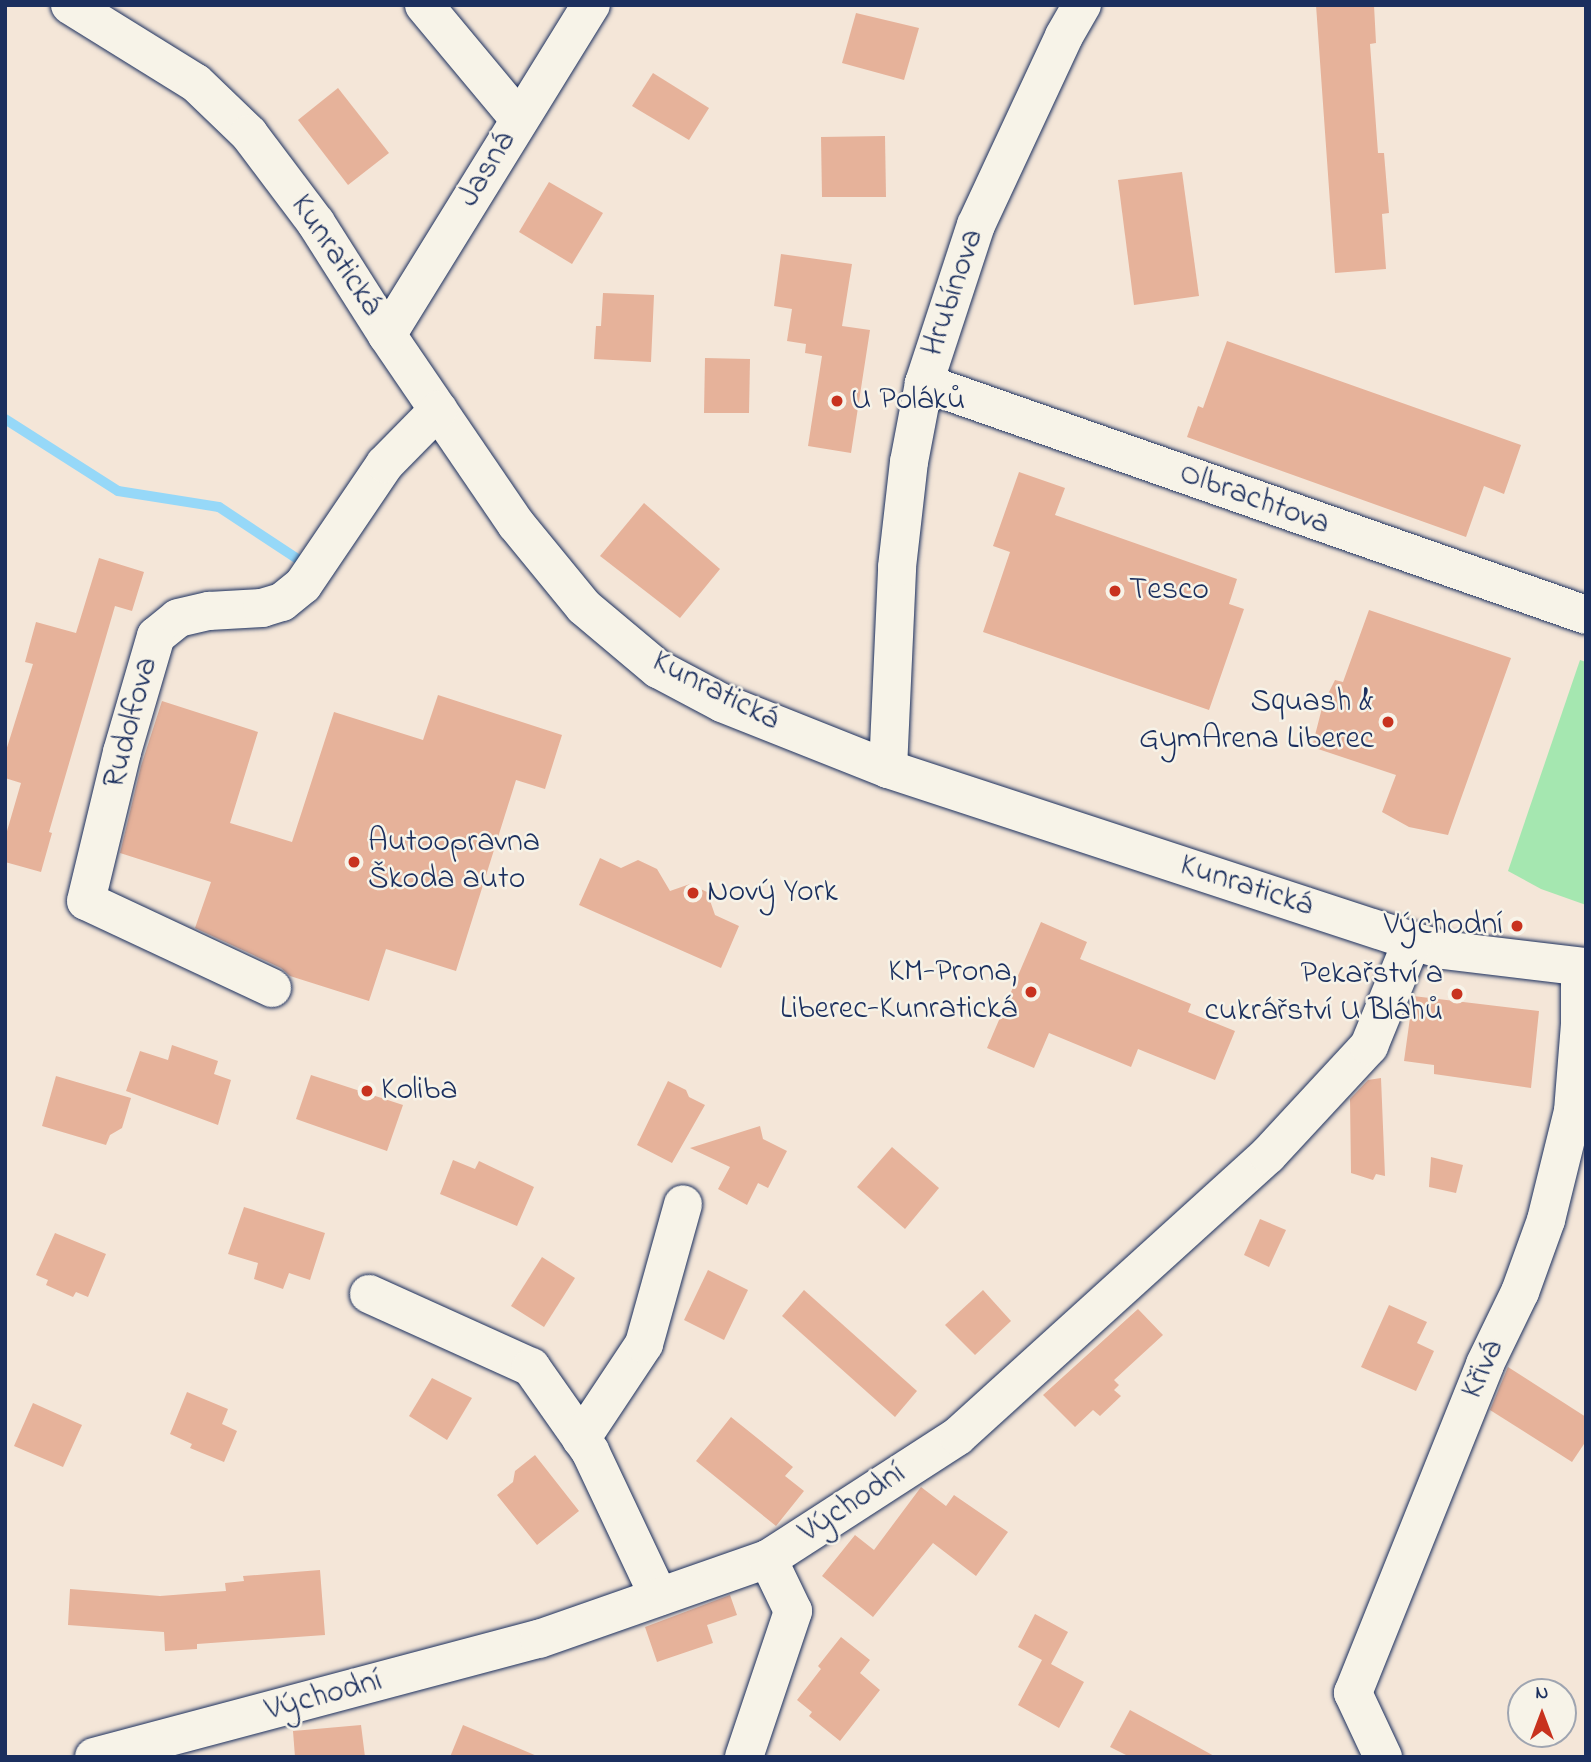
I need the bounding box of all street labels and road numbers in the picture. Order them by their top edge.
street label: Jasná [451,125,525,215]
street label: Kunratická [281,188,389,324]
street label: Hrubínova [914,225,994,361]
street label: Olbrachtova [1174,455,1334,545]
street label: Kunratická [645,644,785,740]
street label: Rudolfova [96,653,168,793]
street label: Kunratická [1175,847,1317,927]
street label: Křivá [1454,1335,1514,1405]
street label: Východní [792,1455,914,1553]
street label: Východní [261,1663,387,1731]

